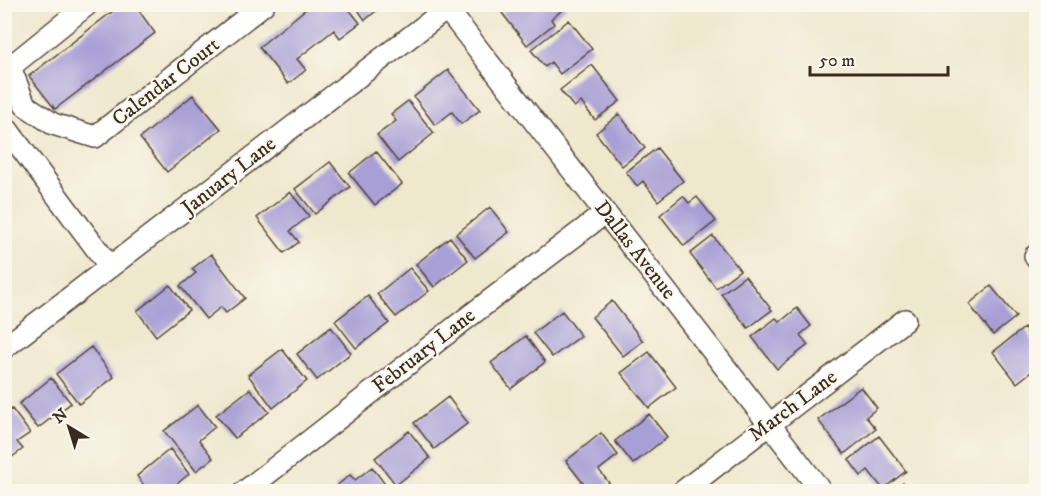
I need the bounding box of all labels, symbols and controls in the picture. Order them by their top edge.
street label: Calendar Court [107,32,225,132]
scale bar [810,39,948,77]
text: 50 m [819,50,855,72]
street label: January Lane [175,131,282,222]
street label: Dallas Avenue [588,195,682,305]
street label: February Lane [367,303,481,399]
street label: March Lane [744,364,843,448]
north arrow [39,397,99,457]
text: N [49,404,72,428]

